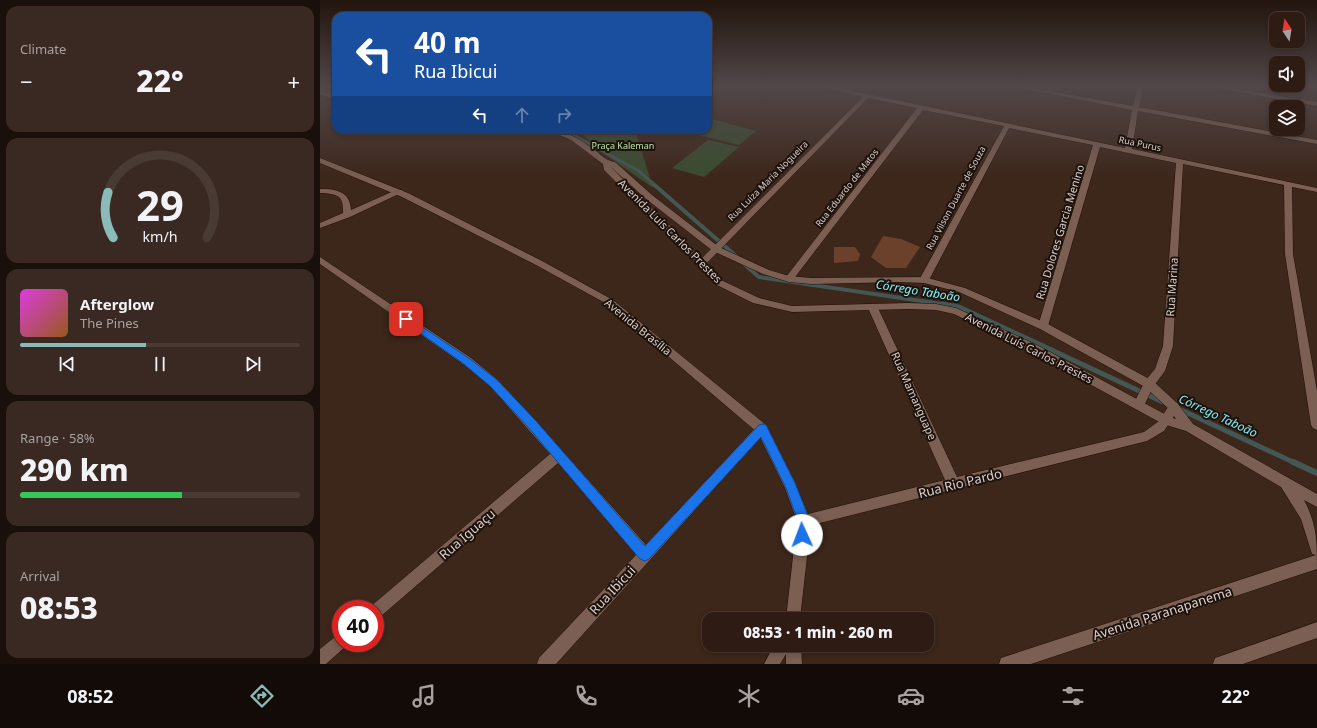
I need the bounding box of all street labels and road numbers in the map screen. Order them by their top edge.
street label: Rua Purus [1118,133,1163,154]
street label: Rua Luíza Maria Nogueira [725,138,811,224]
street label: Rua Vilson Duarte de Souza [923,144,989,252]
street label: Rua Eduardo de Matos [812,146,881,229]
street label: Rua Dolores Garcia Menino [1032,162,1087,301]
street label: Avenida Luís Carlos Prestes [615,176,725,286]
street label: Rua Marina [1162,257,1181,317]
street label: Avenida Brasília [602,295,675,358]
street label: Avenida Luís Carlos Prestes [963,309,1095,386]
street label: Rua Mamanguape [888,349,941,442]
street label: Rua Rio Pardo [916,464,1004,502]
street label: Rua Iguaçu [435,505,499,563]
street label: Rua Ibicui [585,562,639,618]
street label: Avenida Paranapanema [1090,582,1234,644]

